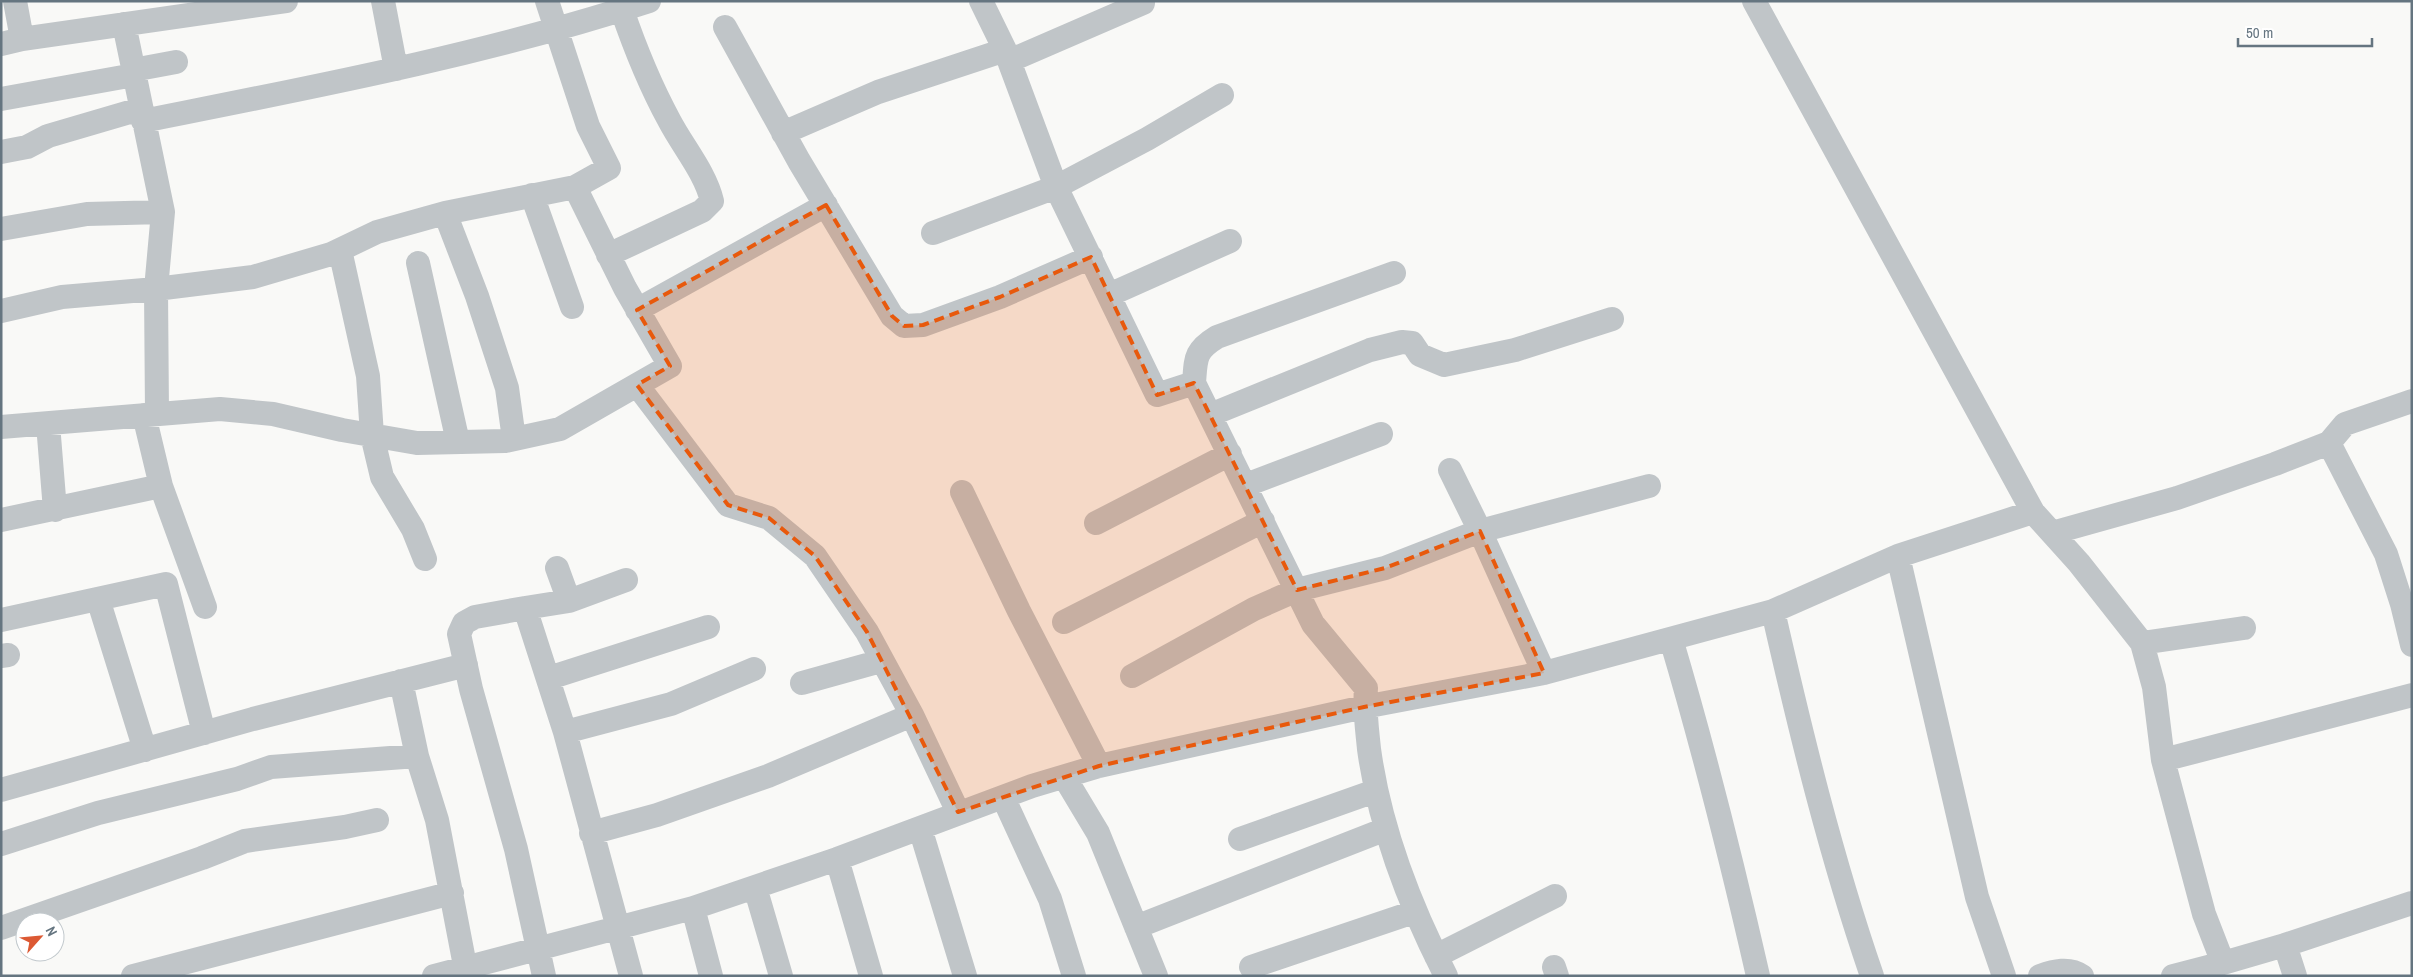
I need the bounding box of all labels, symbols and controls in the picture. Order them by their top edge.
scale bar [2238,15,2372,47]
text: 50 m [2246,22,2273,43]
north arrow [15,912,65,962]
text: N [42,923,61,939]

